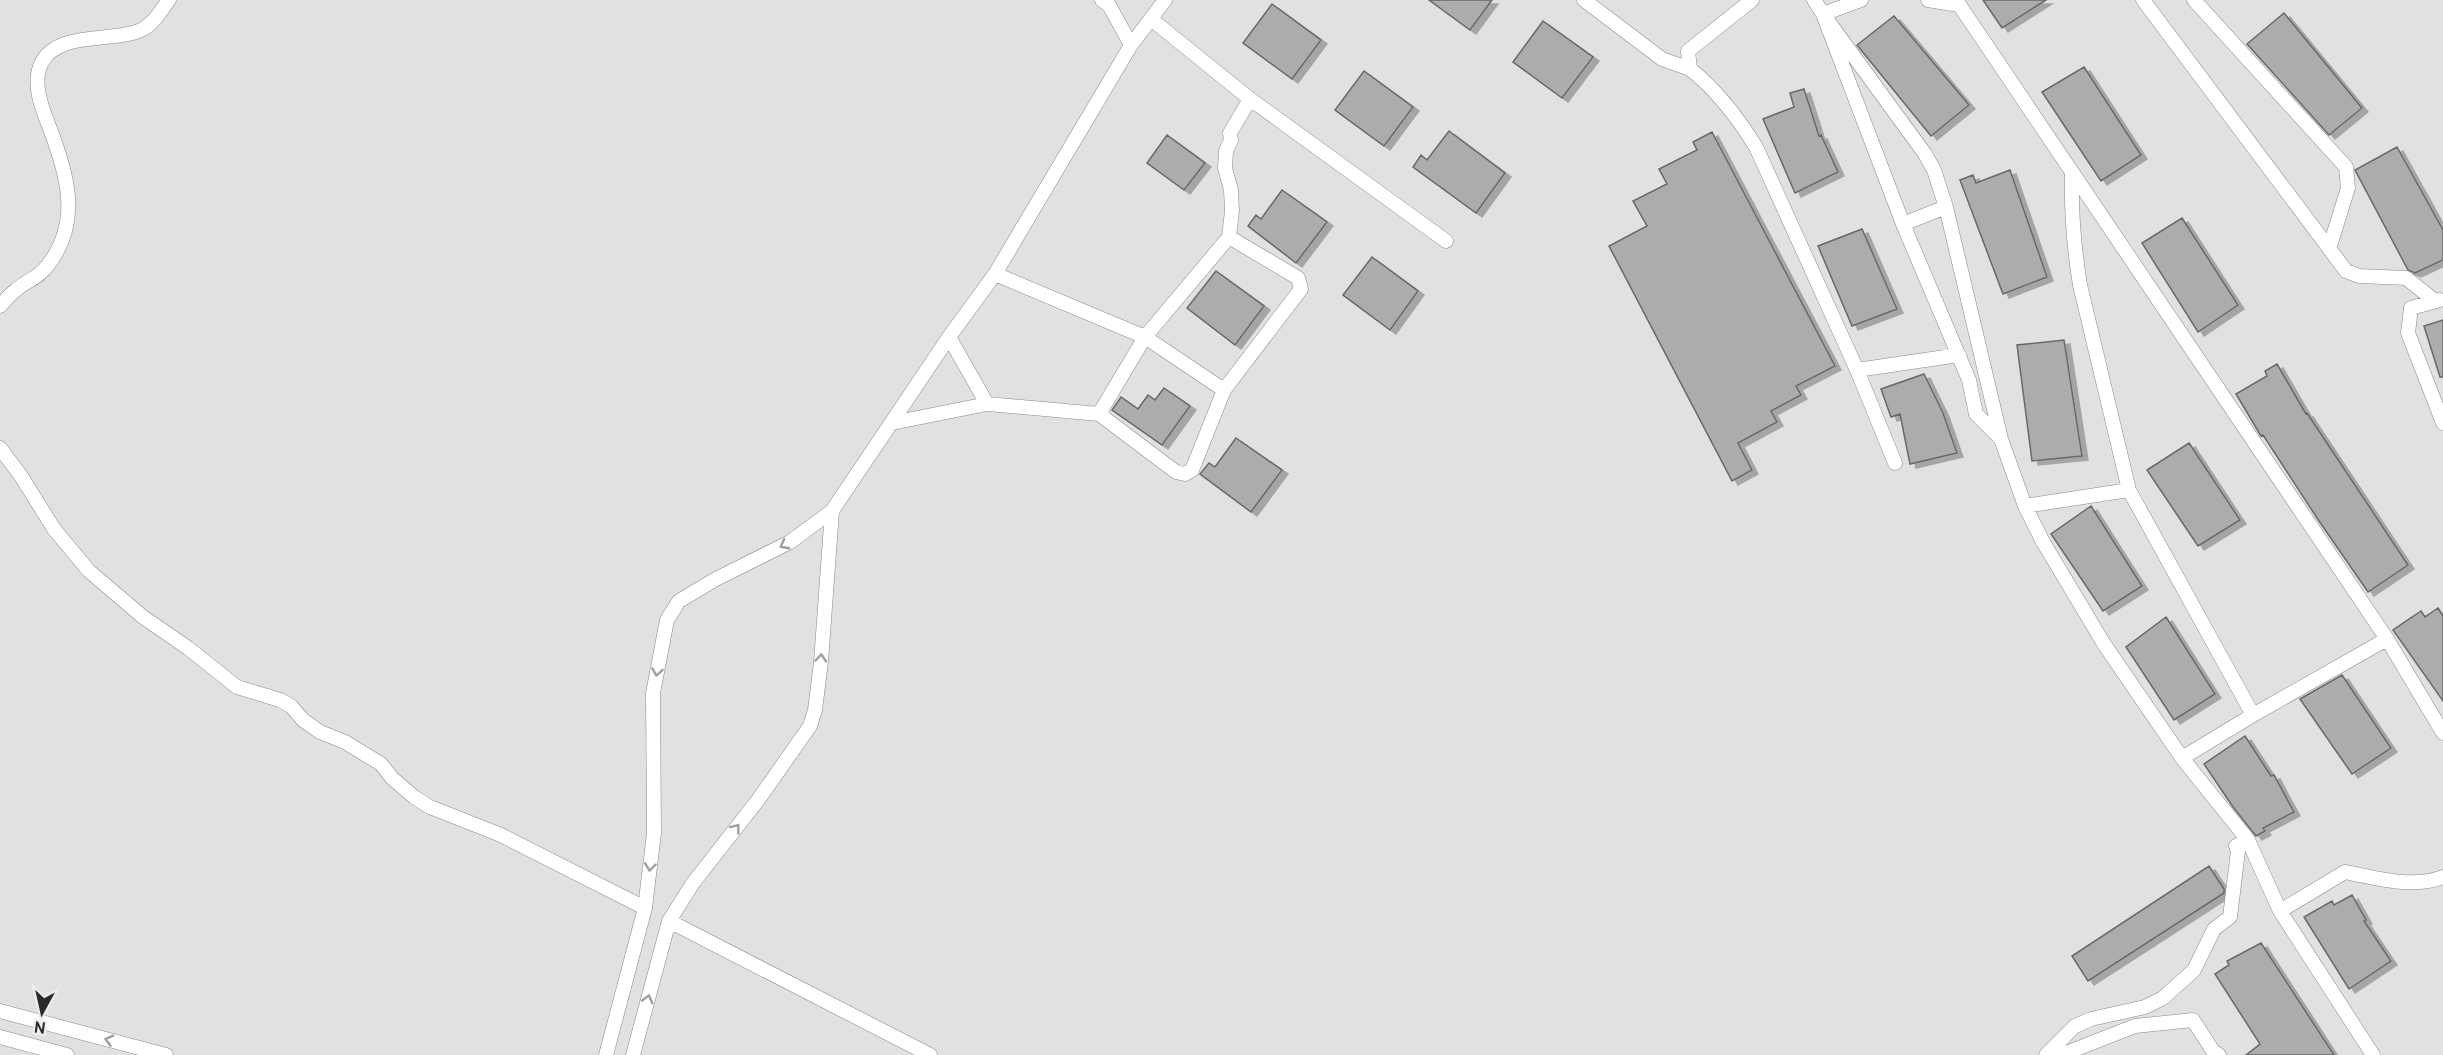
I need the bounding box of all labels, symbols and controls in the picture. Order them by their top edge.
one-way arrow [780,538,790,549]
one-way arrow [814,654,827,663]
one-way arrow [651,668,663,677]
one-way arrow [729,824,740,835]
one-way arrow [644,862,657,871]
north arrow [12,983,72,1043]
one-way arrow [641,994,653,1004]
text: N [33,1017,47,1038]
one-way arrow [104,1035,115,1047]

